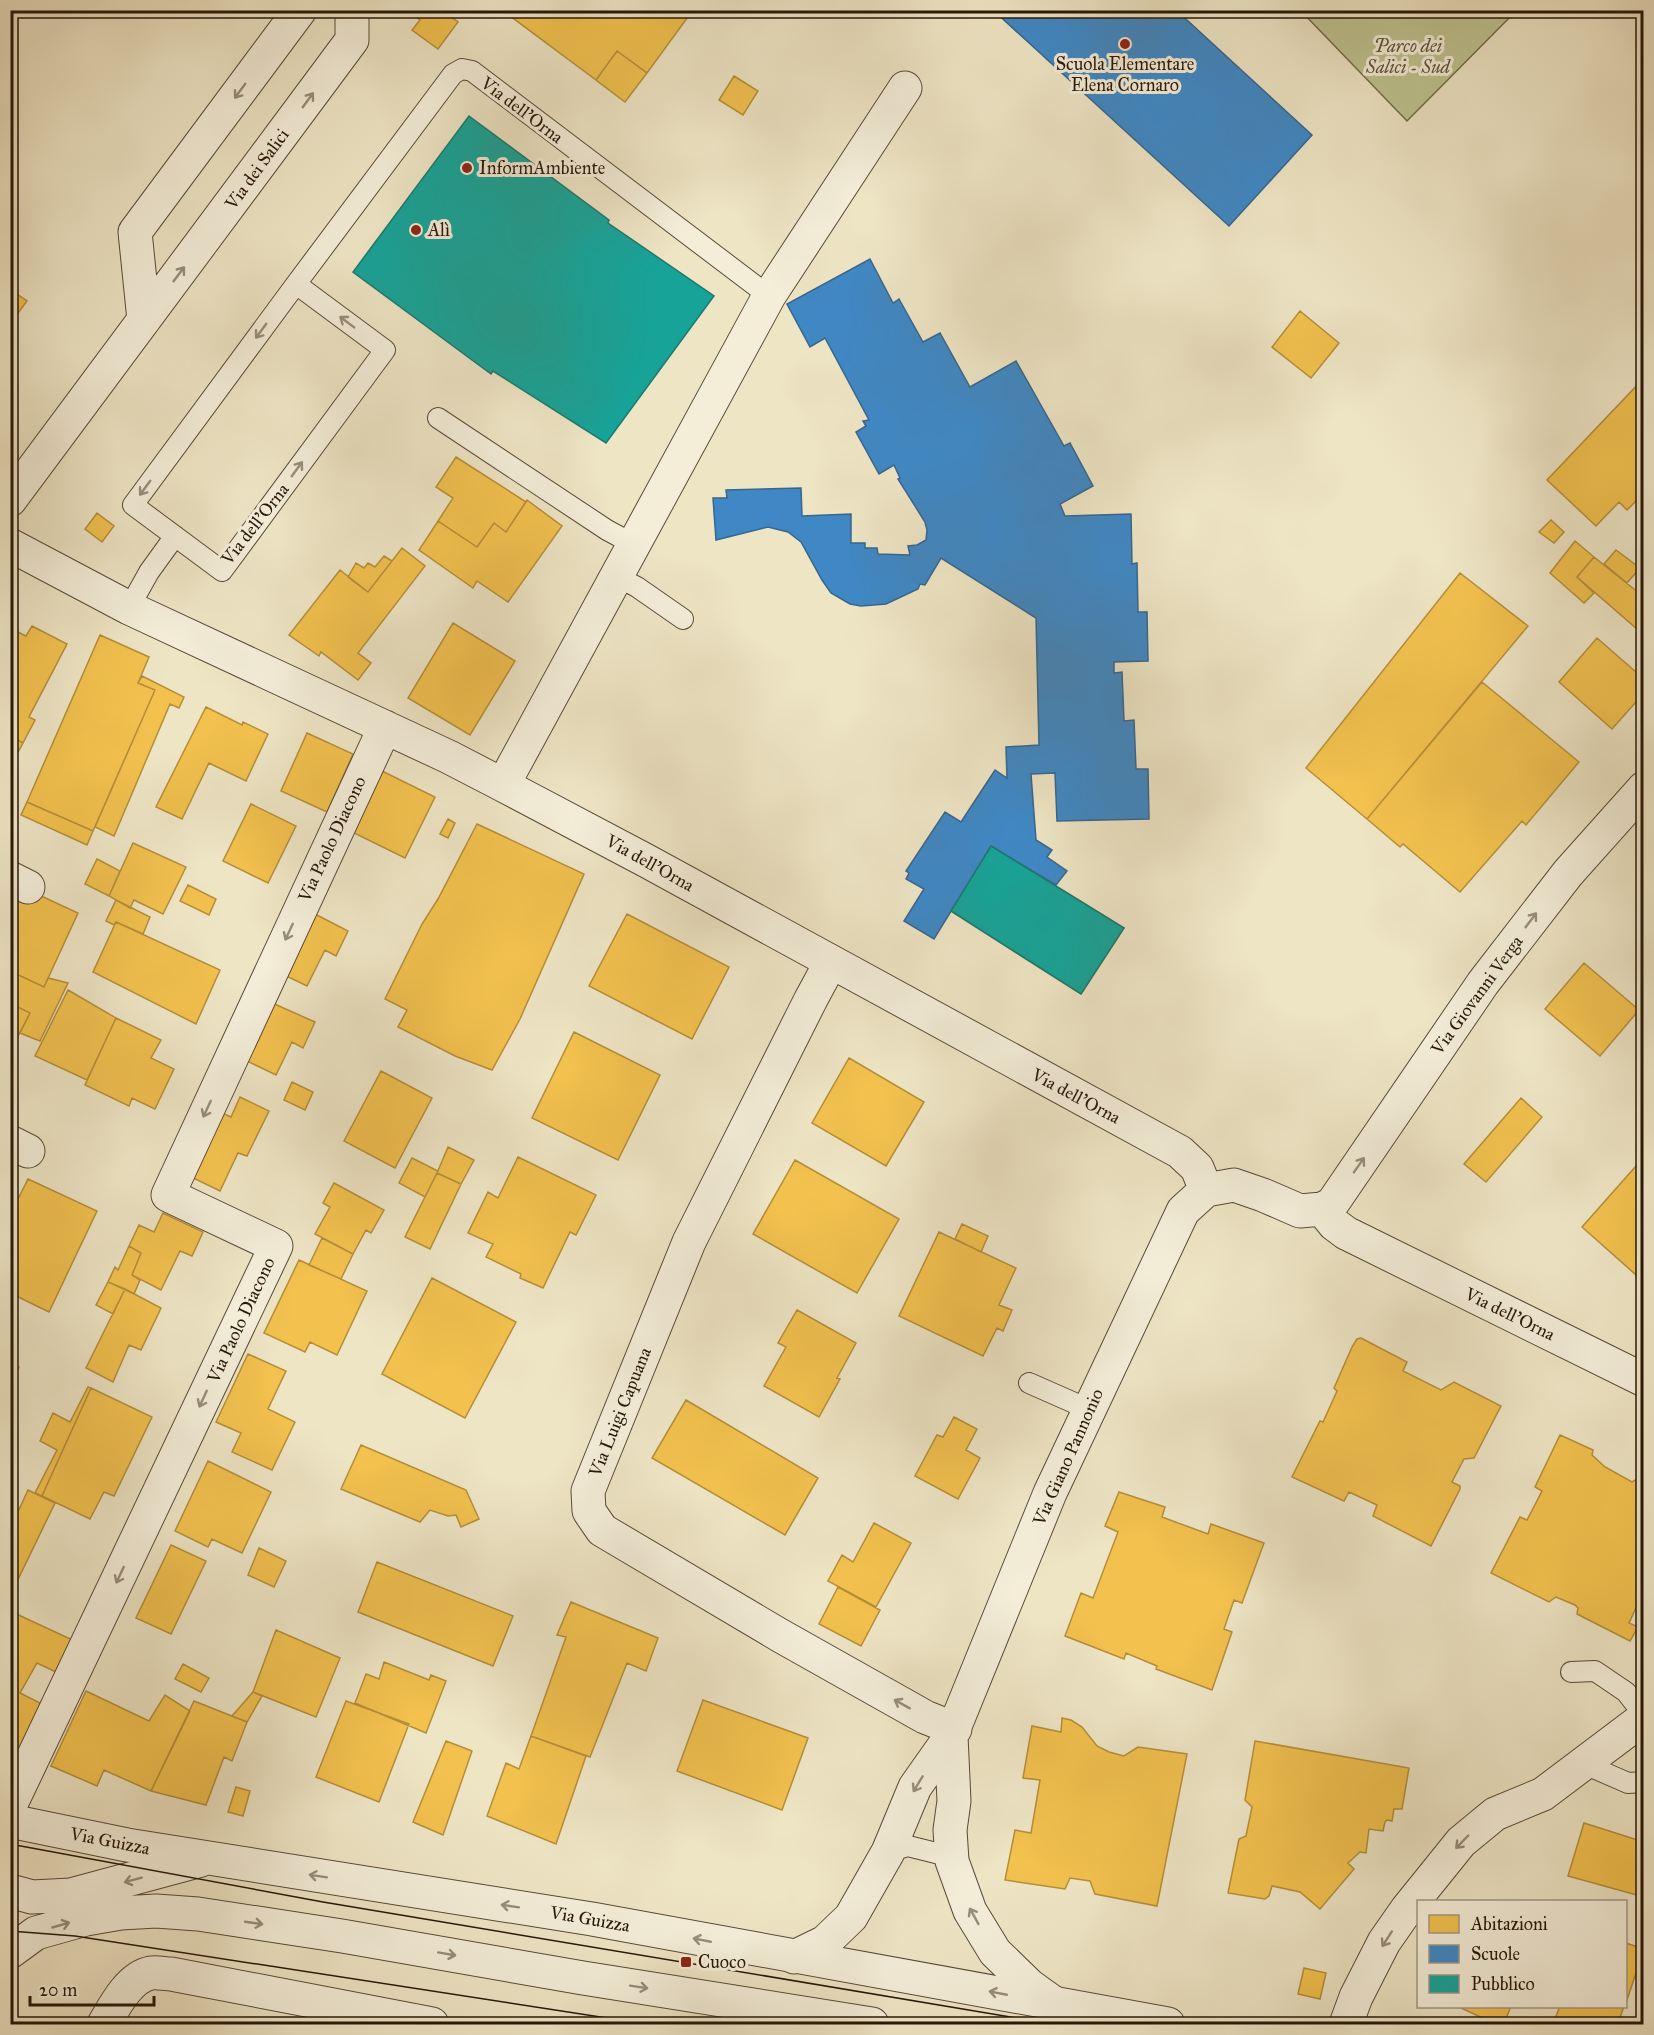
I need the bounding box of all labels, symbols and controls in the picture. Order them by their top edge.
park label: Parco dei Salici - Sud [1365,35,1452,78]
marker: Scuola Elementare Elena Cornaro [1118,37,1132,51]
place label: Scuola Elementare Elena Cornaro [1056,53,1194,96]
street label: Via dell'Orna [476,71,568,148]
one-way arrow [234,83,247,99]
one-way arrow [301,93,314,109]
street label: Via dei Salici [220,124,294,215]
place label: InformAmbiente [479,157,605,179]
marker: InformAmbiente [460,161,474,175]
place label: Alì [427,219,450,241]
marker: Alì [409,223,423,237]
one-way arrow [173,266,185,282]
one-way arrow [340,316,356,328]
one-way arrow [255,322,267,338]
one-way arrow [291,462,303,478]
one-way arrow [139,479,152,495]
street label: Via dell'Orna [216,479,294,570]
street label: Via Paolo Diacono [293,773,371,906]
street label: Via dell'Orna [601,829,698,896]
one-way arrow [1525,912,1538,928]
one-way arrow [282,922,294,940]
street label: Via Giovanni Verga [1426,931,1529,1060]
street label: Via dell'Orna [1027,1063,1125,1129]
one-way arrow [201,1099,213,1117]
one-way arrow [1353,1158,1365,1174]
street label: Via Paolo Diacono [202,1254,280,1387]
street label: Via dell'Orna [1460,1282,1559,1345]
street label: Via Luigi Capuana [584,1344,657,1481]
street label: Via Giano Pannonio [1028,1385,1108,1530]
one-way arrow [197,1390,209,1408]
one-way arrow [113,1566,125,1584]
one-way arrow [894,1698,911,1710]
one-way arrow [912,1775,924,1792]
street label: Via Guizza [67,1822,152,1860]
one-way arrow [1455,1835,1470,1850]
one-way arrow [308,1870,328,1881]
one-way arrow [123,1875,142,1886]
legend [1417,1900,1627,2008]
one-way arrow [501,1901,521,1912]
street label: Via Guizza [547,1901,632,1937]
one-way arrow [968,1908,980,1925]
text: Abitazioni [1470,1913,1548,1935]
one-way arrow [244,1917,264,1928]
one-way arrow [51,1919,70,1930]
one-way arrow [1381,1930,1393,1947]
one-way arrow [693,1934,713,1945]
text: Scuole [1471,1943,1520,1965]
one-way arrow [436,1949,456,1960]
place label: Cuoco [698,1951,746,1973]
marker: Cuoco [679,1955,693,1969]
scale bar [30,1969,154,2007]
text: Pubblico [1471,1973,1535,1995]
text: 20 m [39,1979,77,2001]
one-way arrow [628,1981,648,1992]
one-way arrow [988,1987,1008,1998]

